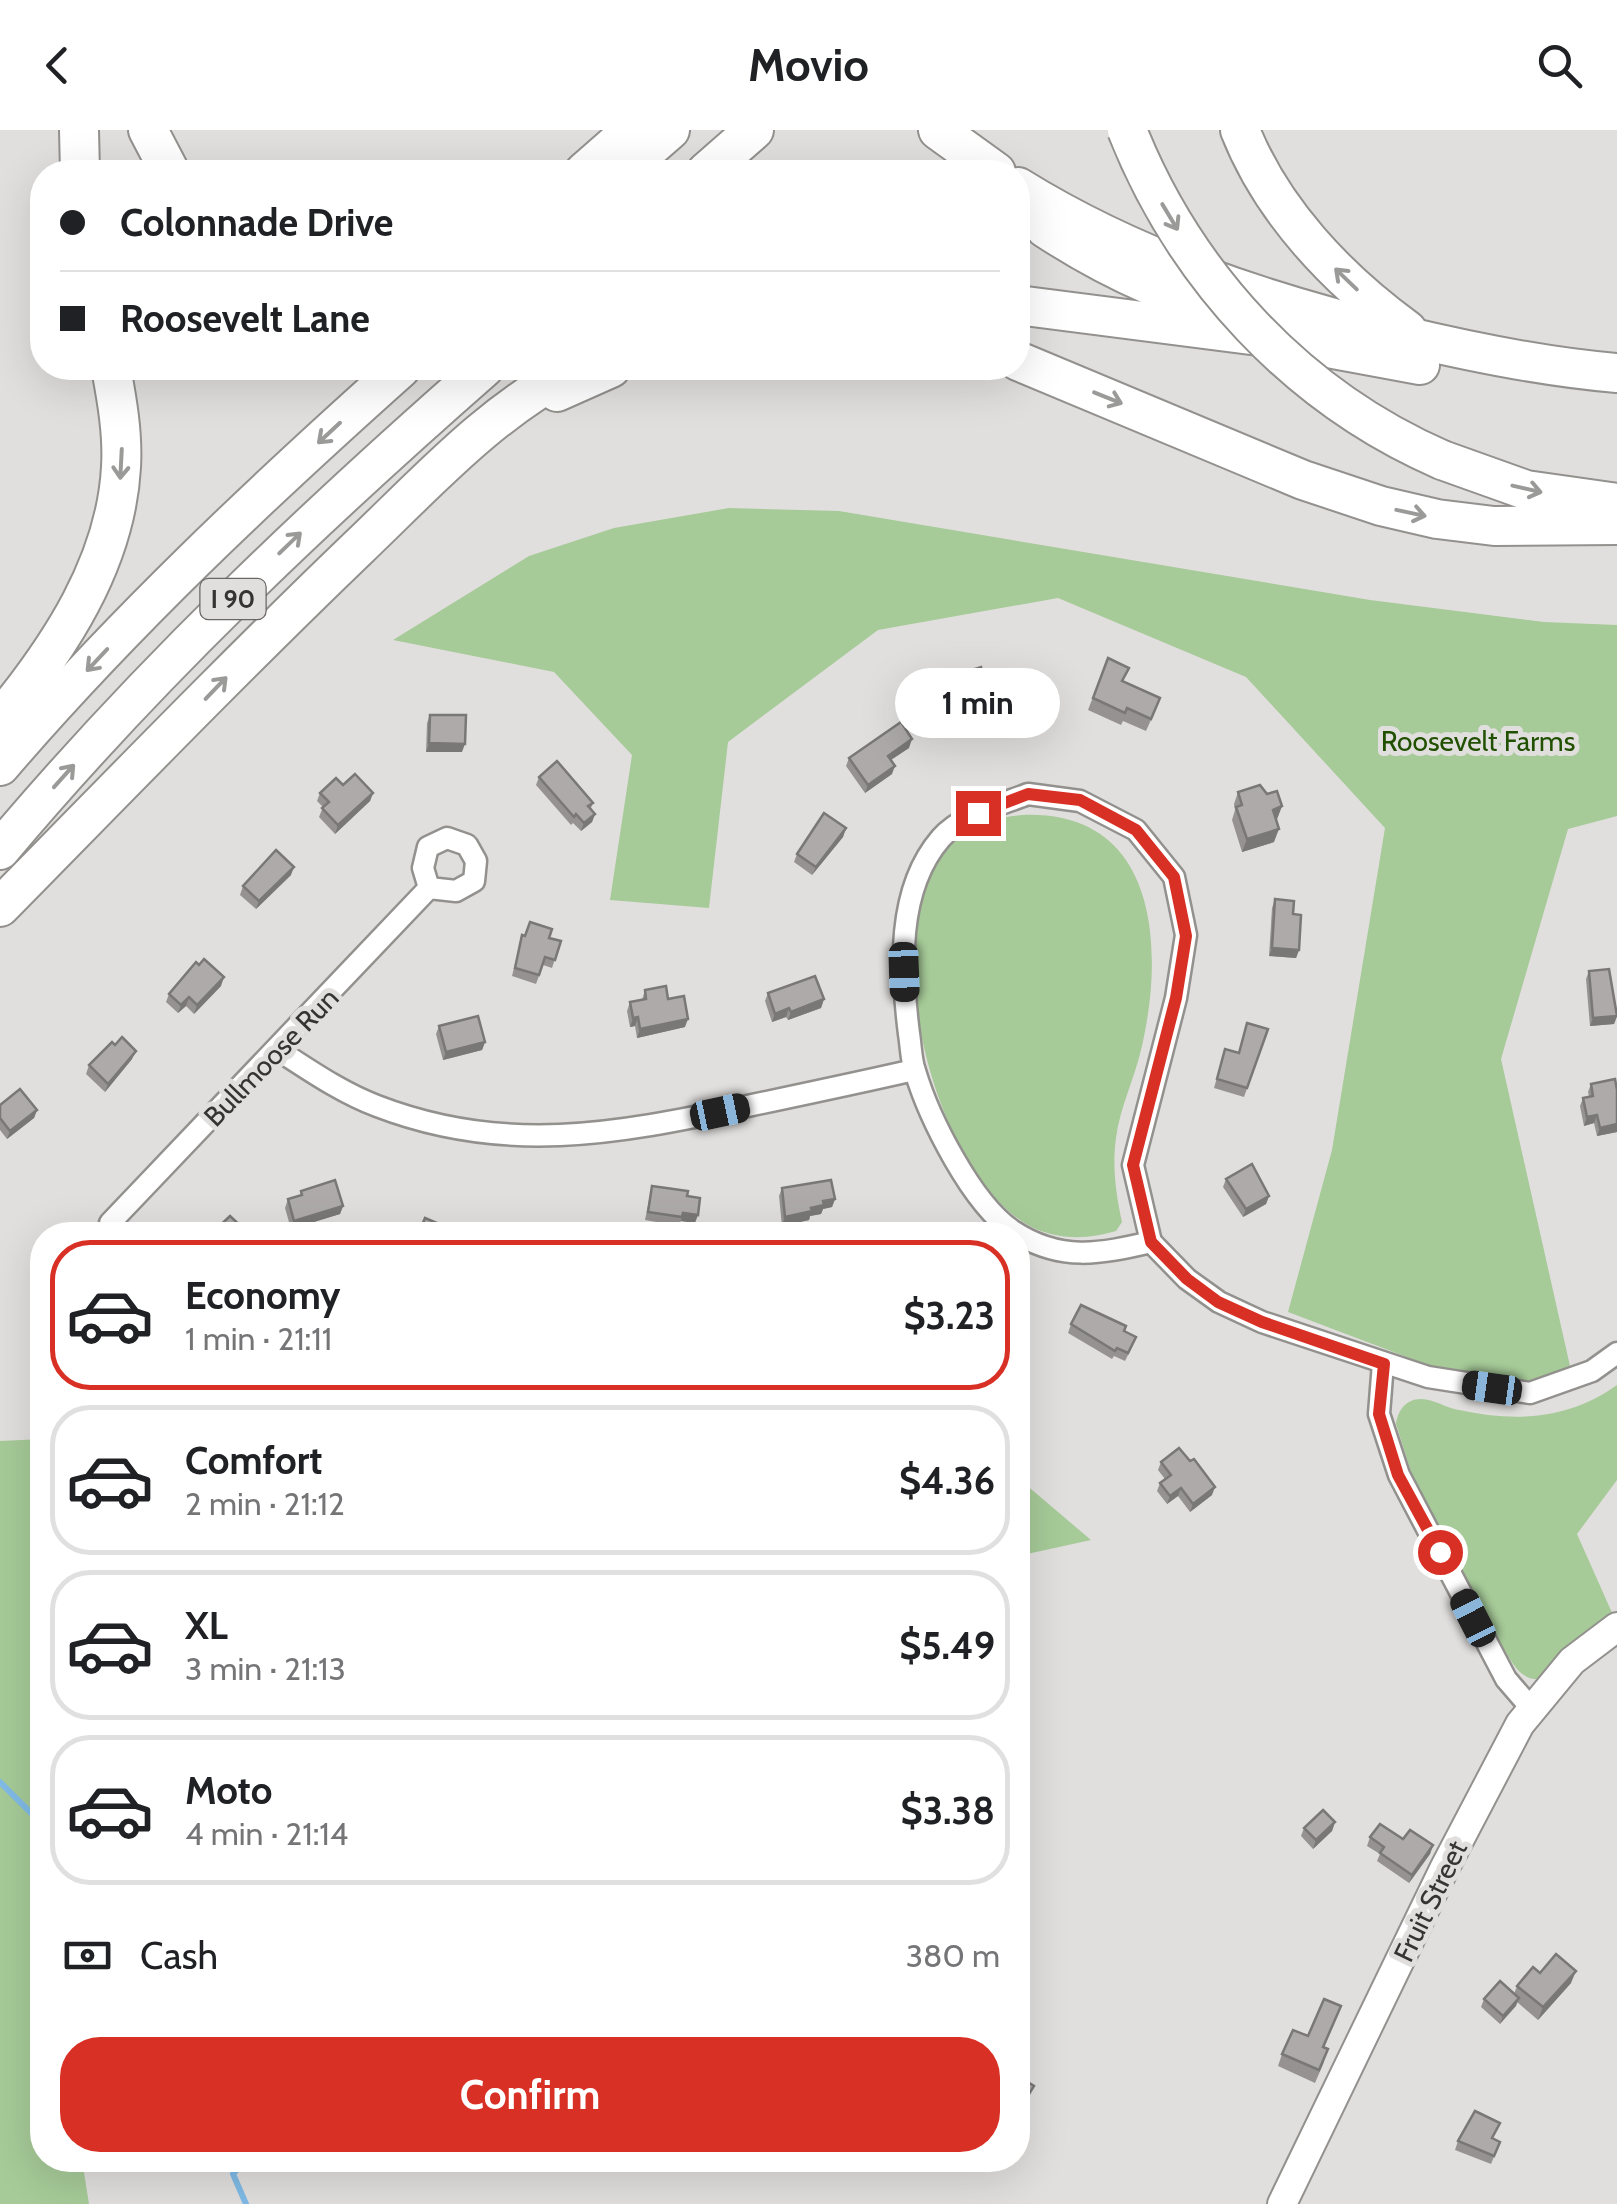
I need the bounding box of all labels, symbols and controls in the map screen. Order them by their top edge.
icon: back [30,38,85,93]
text: Movio [748,38,869,92]
icon: search [1532,38,1587,93]
text: Colonnade Drive [120,199,393,246]
one-way arrow [1160,202,1180,231]
one-way arrow [1334,267,1359,291]
text: Roosevelt Lane [120,295,370,342]
one-way arrow [1092,390,1123,408]
one-way arrow [317,421,342,444]
one-way arrow [111,448,130,480]
one-way arrow [1510,481,1542,499]
one-way arrow [1394,505,1426,524]
one-way arrow [278,531,302,555]
road number: I 90 [200,579,266,619]
one-way arrow [86,647,109,672]
callout: 1 min [896,668,1060,738]
one-way arrow [203,676,227,700]
text: 1 min [941,683,1014,722]
park label: Roosevelt Farms [1381,724,1575,758]
one-way arrow [52,764,75,789]
route end [956,791,1001,836]
car [888,941,920,1003]
street label: Bullmoose Run [197,981,345,1133]
car [688,1091,752,1133]
icon: car [65,1270,155,1360]
text: Economy [185,1272,340,1319]
text: $3.23 [903,1292,995,1339]
text: 1 min · 21:11 [185,1319,332,1358]
car [1460,1369,1524,1407]
icon: car [65,1435,155,1525]
text: Comfort [185,1437,322,1484]
text: $4.36 [899,1457,995,1504]
text: 2 min · 21:12 [185,1484,345,1523]
route start [1418,1530,1463,1575]
car [1446,1584,1500,1652]
icon: car [65,1600,155,1690]
text: XL [185,1602,228,1649]
text: $5.49 [899,1622,995,1669]
text: 3 min · 21:13 [185,1649,346,1688]
icon: car [65,1765,155,1855]
text: Moto [185,1767,272,1814]
text: $3.38 [901,1787,995,1834]
text: 4 min · 21:14 [185,1814,348,1853]
street label: Fruit Street [1386,1835,1474,1967]
icon: cash [60,1928,115,1983]
text: Cash [140,1932,218,1979]
text: 380 m [906,1936,1000,1975]
button: Confirm [60,2037,1000,2152]

